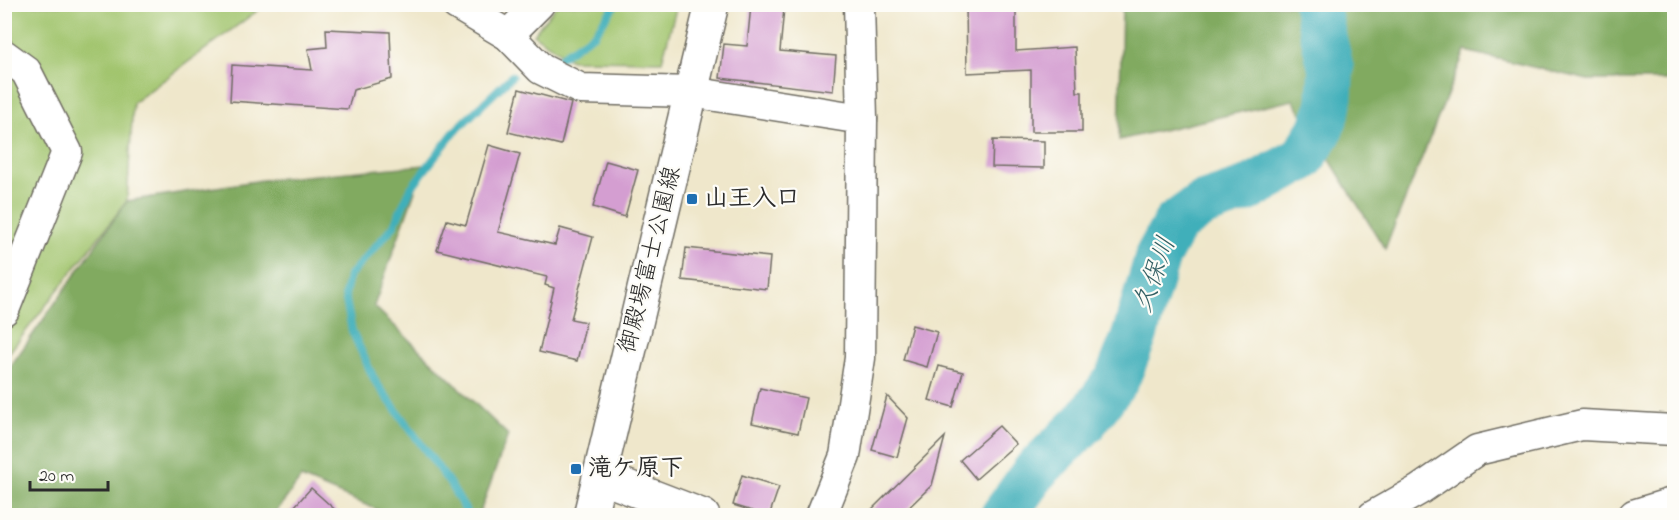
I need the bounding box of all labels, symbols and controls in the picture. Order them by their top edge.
street label: 御殿場富士公園線 [611,163,691,357]
place label: 山王入口 [704,182,800,217]
marker: 山王入口 [685,192,699,206]
water label: 久保川 [1125,232,1187,318]
place label: 滝ケ原下 [588,452,684,487]
scale bar [30,454,108,492]
marker: 滝ケ原下 [569,462,583,476]
text: 20 m [39,464,74,490]

